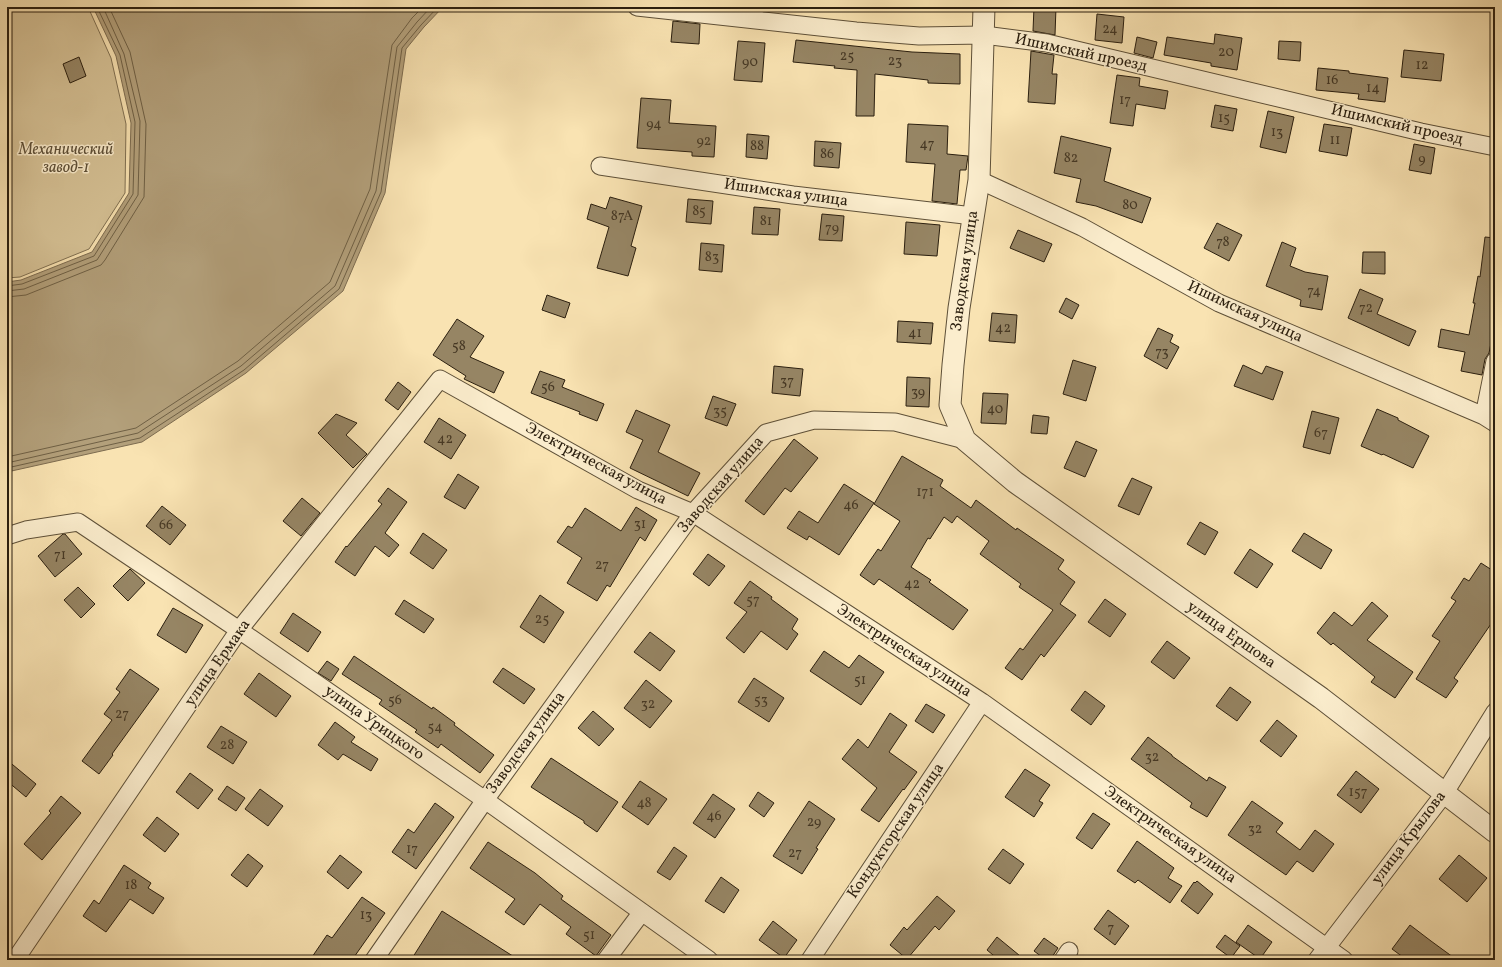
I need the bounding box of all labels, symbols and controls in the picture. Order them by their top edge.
house number: 24 [1102,20,1118,39]
street label: Ишимский проезд [1013,28,1149,78]
house number: 20 [1218,43,1234,62]
house number: 25 [840,47,854,66]
house number: 23 [888,52,902,71]
house number: 90 [742,53,758,72]
house number: 12 [1416,56,1428,75]
house number: 16 [1326,71,1338,90]
house number: 14 [1366,79,1380,98]
house number: 17 [1119,91,1131,110]
street label: Ишимский проезд [1329,99,1465,151]
house number: 15 [1218,109,1230,128]
house number: 94 [646,115,662,134]
house number: 13 [1271,123,1283,142]
house number: 11 [1330,131,1340,150]
house number: 92 [697,132,711,151]
house number: 47 [919,135,935,154]
house number: 88 [750,137,764,156]
park label: Механический завод-1 [18,139,113,179]
house number: 86 [820,145,834,164]
house number: 82 [1064,149,1078,168]
house number: 9 [1418,150,1426,169]
street label: Ишимская улица [722,173,850,213]
house number: 80 [1122,196,1138,215]
house number: 85 [692,202,706,221]
house number: 87А [611,207,633,226]
street label: Заводская улица [946,209,984,333]
house number: 81 [760,212,772,231]
house number: 79 [825,219,839,238]
house number: 78 [1216,233,1230,252]
house number: 83 [705,248,719,267]
street label: Ишимская улица [1184,276,1306,348]
house number: 74 [1307,282,1321,301]
house number: 72 [1359,299,1373,318]
house number: 42 [995,319,1011,338]
house number: 41 [908,324,922,343]
house number: 58 [452,337,466,356]
house number: 73 [1155,343,1169,362]
house number: 37 [780,372,794,391]
house number: 56 [541,378,555,397]
house number: 39 [911,383,925,402]
house number: 40 [987,400,1003,419]
house number: 35 [713,402,727,421]
street label: Электрическая улица [522,417,671,511]
house number: 67 [1314,424,1328,443]
house number: 42 [437,430,453,449]
street label: Заводская улица [673,432,769,538]
house number: 171 [916,483,934,502]
house number: 46 [843,496,859,515]
house number: 31 [634,515,646,534]
house number: 66 [159,516,173,535]
house number: 71 [54,546,66,565]
house number: 27 [595,556,609,575]
house number: 42 [904,575,920,594]
house number: 57 [746,591,760,610]
street label: улица Ершова [1182,596,1280,674]
street label: Электрическая улица [832,599,976,703]
house number: 25 [535,610,549,629]
street label: улица Ермака [180,615,256,711]
house number: 51 [854,671,866,690]
street label: улица Урицкого [319,680,429,766]
street label: Заводская улица [481,687,571,799]
house number: 56 [388,691,402,710]
house number: 53 [754,691,768,710]
house number: 32 [641,695,655,714]
house number: 27 [115,705,129,724]
house number: 54 [427,718,443,737]
house number: 28 [220,736,234,755]
house number: 32 [1145,748,1159,767]
street label: Кондукторская улица [842,759,950,903]
street label: Электрическая улица [1099,781,1241,889]
house number: 157 [1349,783,1368,802]
street label: улица Крылова [1366,786,1452,889]
house number: 48 [636,794,652,813]
house number: 46 [706,807,722,826]
house number: 29 [807,813,821,832]
house number: 32 [1248,820,1262,839]
house number: 17 [406,840,418,859]
house number: 27 [788,844,802,863]
house number: 18 [125,876,137,895]
house number: 13 [360,906,372,925]
house number: 7 [1108,919,1115,938]
house number: 51 [583,926,595,945]

